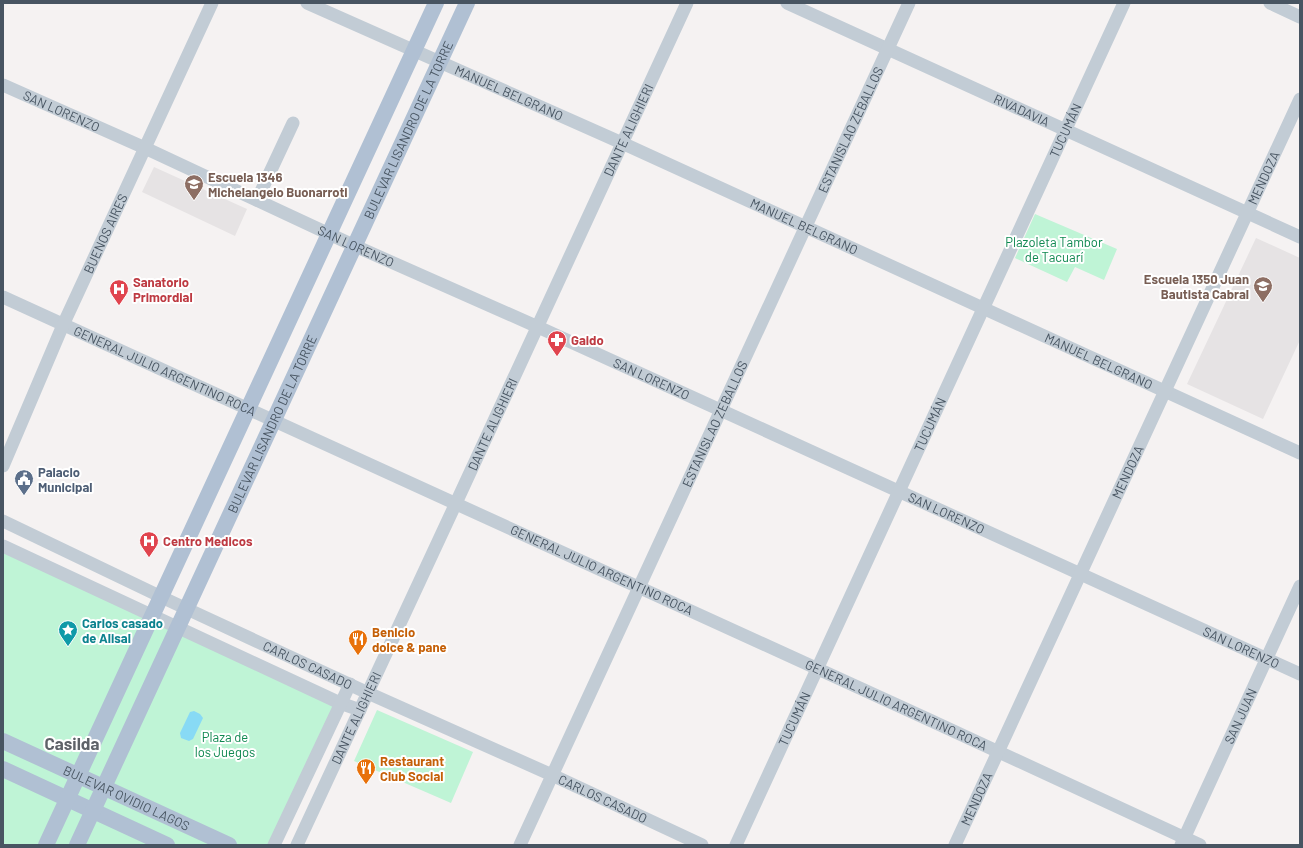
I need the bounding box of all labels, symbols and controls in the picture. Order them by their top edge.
street label: BULEVAR LISANDRO DE LA TORRE [360,38,456,221]
street label: MANUEL BELGRANO [452,62,566,124]
street label: ESTANISLAO ZEBALLOS [814,64,887,195]
street label: DANTE ALIGHIERI [600,81,657,179]
street label: SAN LORENZO [21,87,102,135]
street label: RIVADAVIA [991,90,1052,130]
street label: TUCUMÁN [1046,101,1085,160]
street label: MENDOZA [1244,149,1283,207]
place label: Escuela 1346 Michelangelo Buonarroti [208,169,348,200]
school or university icon: Escuela 1346 Michelangelo Buonarroti [183,173,205,201]
street label: BUENOS AIRES [80,191,131,276]
street label: MANUEL BELGRANO [748,195,861,258]
street label: SAN LORENZO [315,222,397,270]
park label: Plazoleta Tambor de Tacuarí [1005,234,1103,265]
place label: Escuela 1350 Juan Bautista Cabral [1144,271,1249,302]
place label: Sanatorio Primordial [133,274,193,305]
school or university icon: Escuela 1350 Juan Bautista Cabral [1252,275,1274,303]
hospital icon: Sanatorio Primordial [108,278,130,306]
street label: GENERAL JULIO ARGENTINO ROCA [71,322,259,419]
pharmacy icon: Gaido [546,329,568,357]
street label: MANUEL BELGRANO [1042,329,1155,393]
street label: BULEVAR LISANDRO DE LA TORRE [224,332,320,515]
place label: Gaido [571,332,604,348]
street label: SAN LORENZO [611,354,692,403]
street label: ESTANISLAO ZEBALLOS [679,358,751,489]
street label: DANTE ALIGHIERI [464,375,521,473]
street label: TUCUMÁN [910,395,949,454]
street label: MENDOZA [1108,443,1147,501]
place label: Palacio Municipal [38,464,93,495]
public building icon: Palacio Municipal [13,468,35,496]
street label: SAN LORENZO [906,489,987,537]
street label: GENERAL JULIO ARGENTINO ROCA [508,521,696,618]
hospital icon: Centro Medicos [138,530,160,558]
place label: Centro Medicos [163,533,253,549]
place label: Carlos casado de Alisal [82,615,163,646]
place icon: Carlos casado de Alisal [57,619,79,647]
street label: SAN LORENZO [1201,623,1282,672]
place label: Benicio dolce & pane [372,624,447,655]
restaurant icon: Benicio dolce & pane [347,628,369,656]
street label: CARLOS CASADO [261,637,355,693]
street label: GENERAL JULIO ARGENTINO ROCA [803,656,990,754]
street label: DANTE ALIGHIERI [328,669,384,767]
street label: SAN JUAN [1221,686,1260,746]
street label: TUCUMÁN [775,689,814,748]
park label: Plaza de los Juegos [195,729,255,760]
district label: Casilda [45,733,99,753]
place label: Restaurant Club Social [380,753,444,784]
restaurant icon: Restaurant Club Social [355,757,377,785]
street label: BULEVAR OVIDIO LAGOS [61,762,192,834]
street label: MENDOZA [957,769,996,828]
street label: CARLOS CASADO [556,771,650,826]

